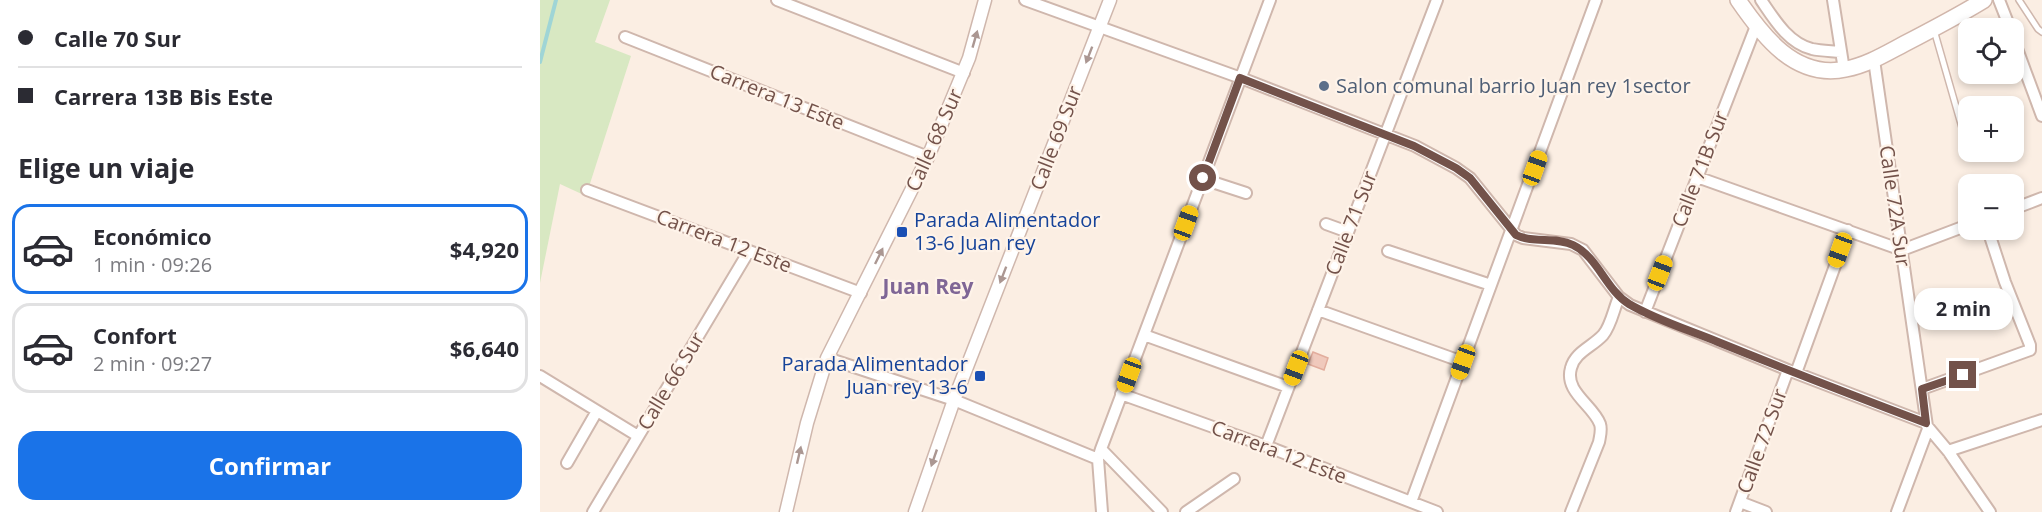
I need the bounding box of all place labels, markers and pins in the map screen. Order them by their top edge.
place label: Salon comunal barrio Juan rey 1sector [1336,72,1691,99]
marker: Salon comunal barrio Juan rey 1sector [1317,79,1331,93]
place label: Parada Alimentador 13-6 Juan rey [914,206,1100,256]
marker: Parada Alimentador 13-6 Juan rey [895,225,909,239]
place label: Parada Alimentador Juan rey 13-6 [782,350,968,400]
marker: Parada Alimentador Juan rey 13-6 [973,369,987,383]

